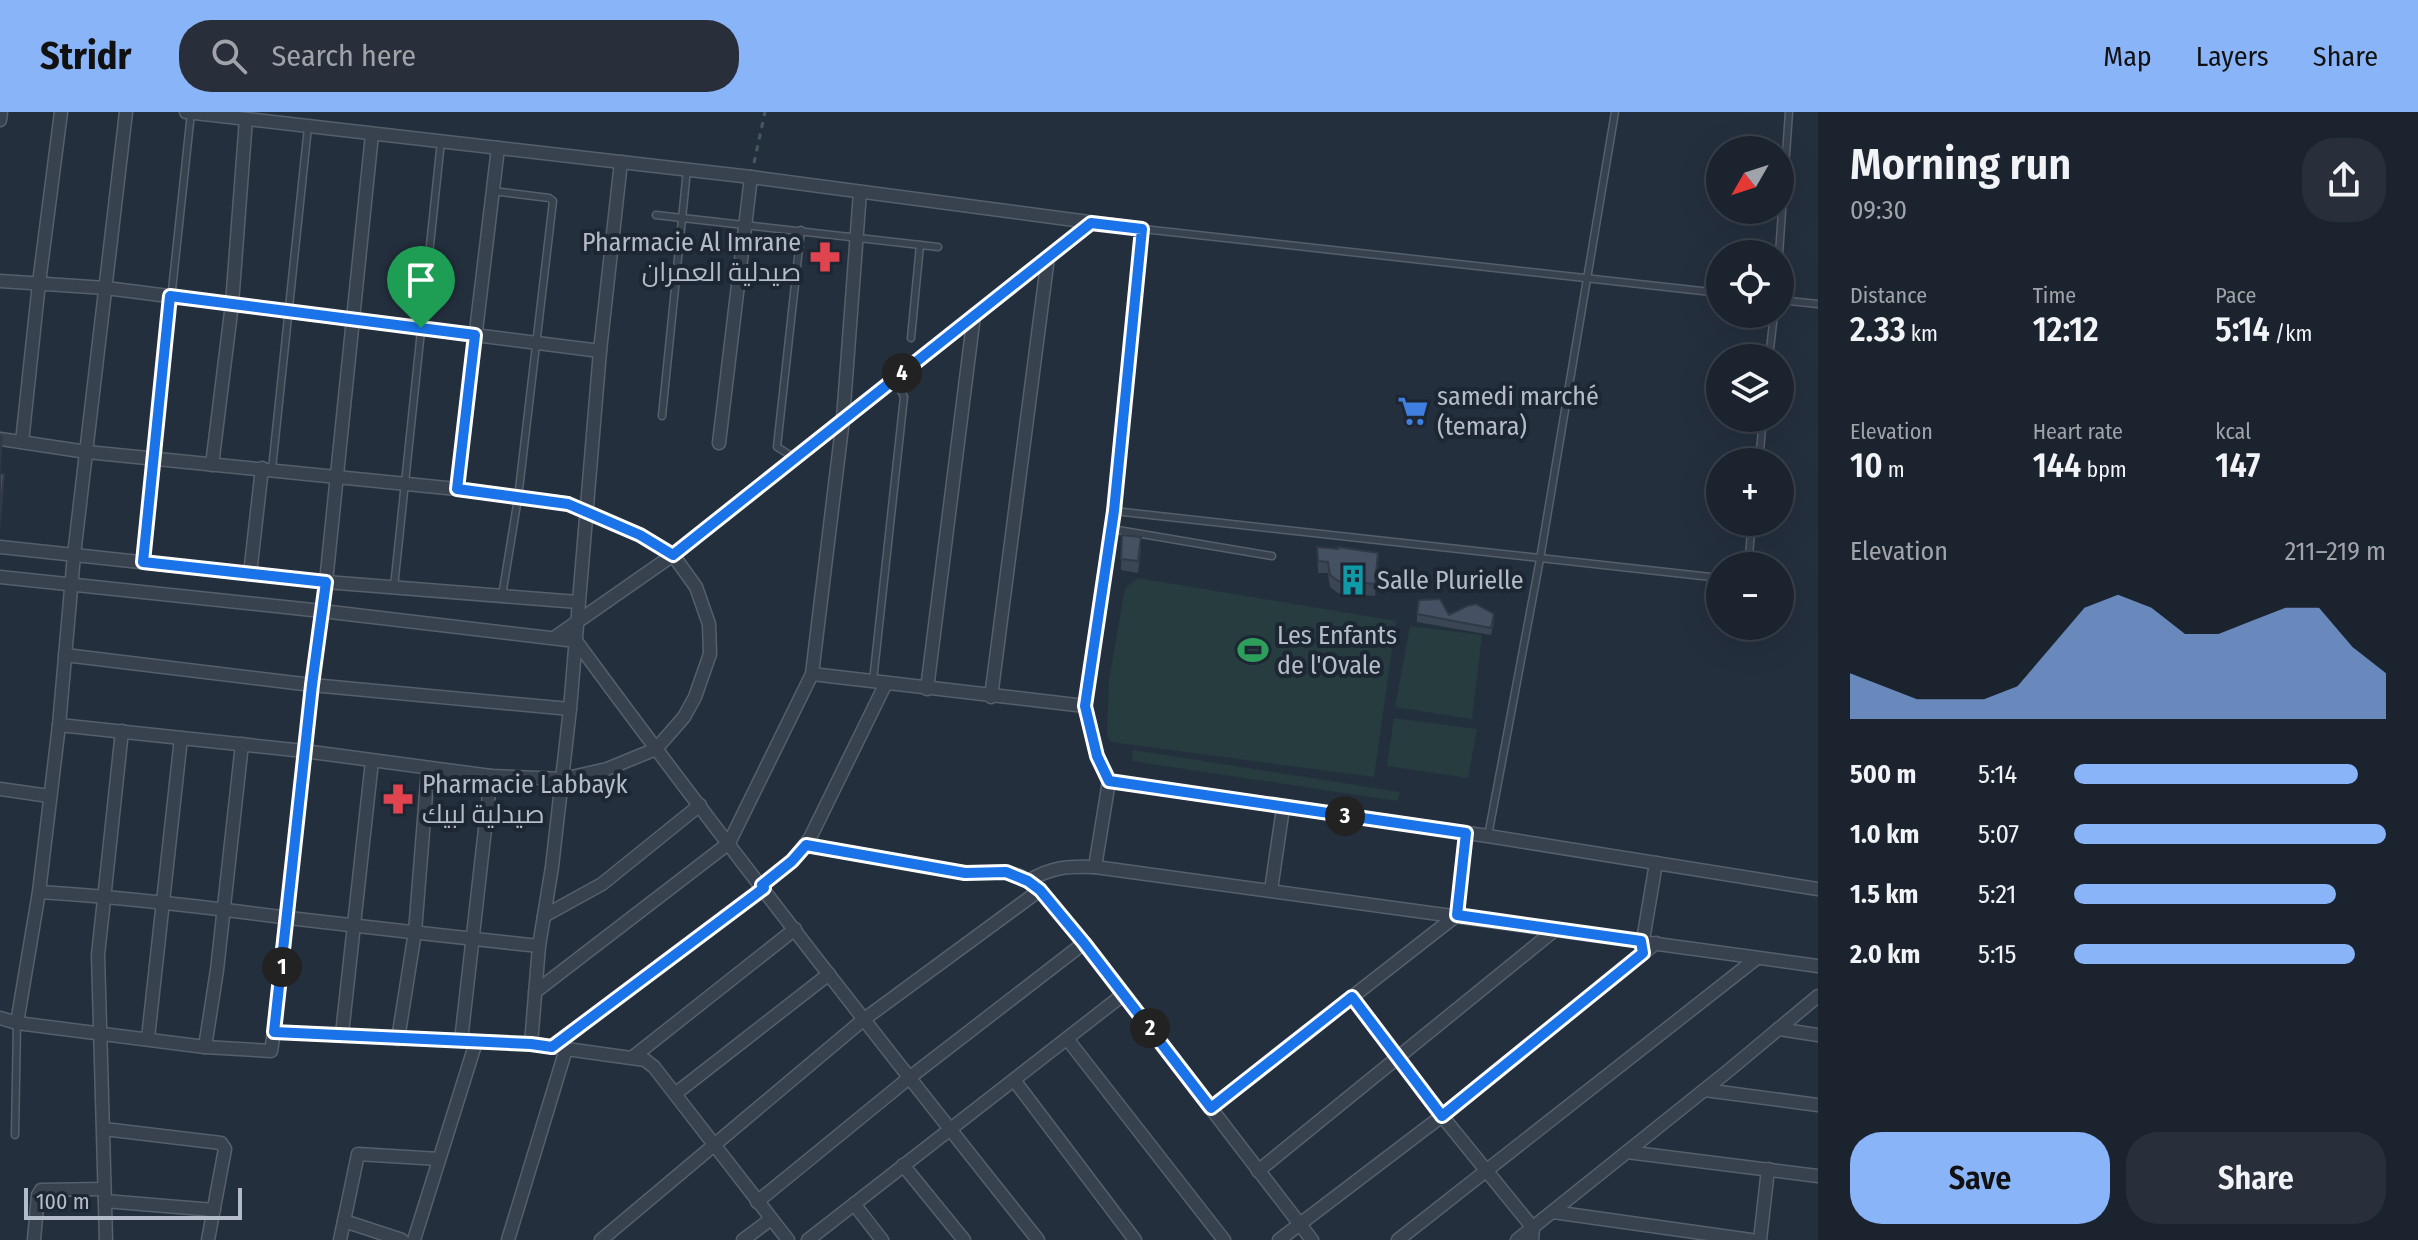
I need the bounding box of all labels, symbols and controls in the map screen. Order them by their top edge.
search box [179,20,739,92]
text: Stridr [40,33,131,79]
icon: search [207,34,251,78]
text: Search here [271,38,416,74]
text: Map [2103,40,2152,73]
text: Layers [2196,40,2269,73]
text: Share [2313,40,2378,73]
north arrow [1706,136,1794,224]
map controls [1706,136,1794,640]
text: Morning run [1850,138,2071,191]
button: share [2302,138,2386,222]
text: 09:30 [1850,195,1907,226]
place label: Pharmacie Al Imrane صيدلية العمران [582,227,801,288]
pharmacy icon: Pharmacie Al Imrane صيدلية العمران [808,240,842,274]
button: locate [1706,240,1794,328]
pin [387,246,455,328]
icon: arrive [399,258,443,302]
text: Distance [1850,282,1927,309]
text: Time [2033,282,2076,309]
text: Pace [2215,282,2256,309]
text: 2.33 [1850,309,1906,350]
text: 12:12 [2033,309,2099,350]
text: 5:14 [2215,309,2270,350]
text: km [1906,320,1938,347]
text: /km [2270,320,2312,347]
button: layers [1706,344,1794,432]
pin: 4 [882,353,922,393]
text: 4 [896,359,908,386]
place label: samedi marché (temara) [1437,381,1599,442]
supermarket icon: samedi marché (temara) [1396,394,1430,428]
text: Elevation [1850,418,1933,445]
text: Heart rate [2033,418,2123,445]
text: kcal [2215,418,2251,445]
text: 10 [1850,445,1882,486]
text: 144 [2033,445,2081,486]
text: 147 [2215,445,2260,486]
button: + [1706,448,1794,536]
text: m [1882,456,1905,483]
text: bpm [2081,456,2127,483]
text: Elevation [1850,536,1948,567]
text: 211–219 m [2285,536,2386,567]
button: − [1706,552,1794,640]
building icon: Salle Plurielle [1336,563,1370,597]
place label: Salle Plurielle [1377,565,1524,596]
place label: Les Enfants de l'Ovale [1277,620,1397,681]
sports icon: Les Enfants de l'Ovale [1236,633,1270,667]
text: 500 m [1850,759,1916,790]
text: 5:14 [1978,759,2017,790]
place label: Pharmacie Labbayk صيدلية لبيك [422,769,628,830]
pharmacy icon: Pharmacie Labbayk صيدلية لبيك [381,782,415,816]
pin: 3 [1325,796,1365,836]
text: 3 [1340,802,1350,829]
text: 1.0 km [1850,819,1919,850]
text: 5:07 [1978,819,2019,850]
text: 1.5 km [1850,879,1918,910]
text: 5:21 [1978,879,2016,910]
text: 2.0 km [1850,939,1920,970]
text: 5:15 [1978,939,2016,970]
pin: 1 [262,947,302,987]
text: 1 [277,953,287,980]
pin: 2 [1130,1008,1170,1048]
text: 2 [1145,1014,1155,1041]
button: Save [1850,1132,2110,1224]
button: Share [2126,1132,2386,1224]
scale bar [24,1184,242,1220]
text: 100 m [36,1188,90,1215]

